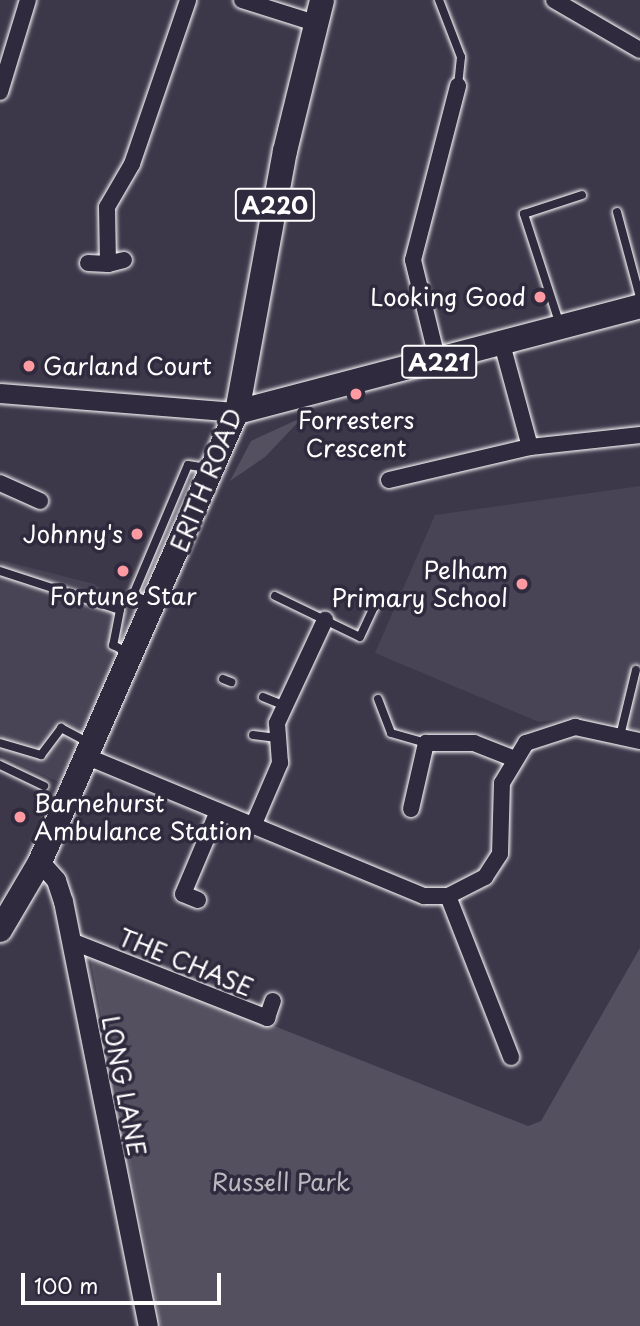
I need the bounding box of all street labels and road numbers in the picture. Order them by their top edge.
road number: A220 [235,186,315,224]
road number: A221 [400,342,478,382]
street label: ERITH ROAD [164,403,248,557]
street label: THE CHASE [114,922,258,1002]
street label: LONG LANE [96,1012,152,1160]

